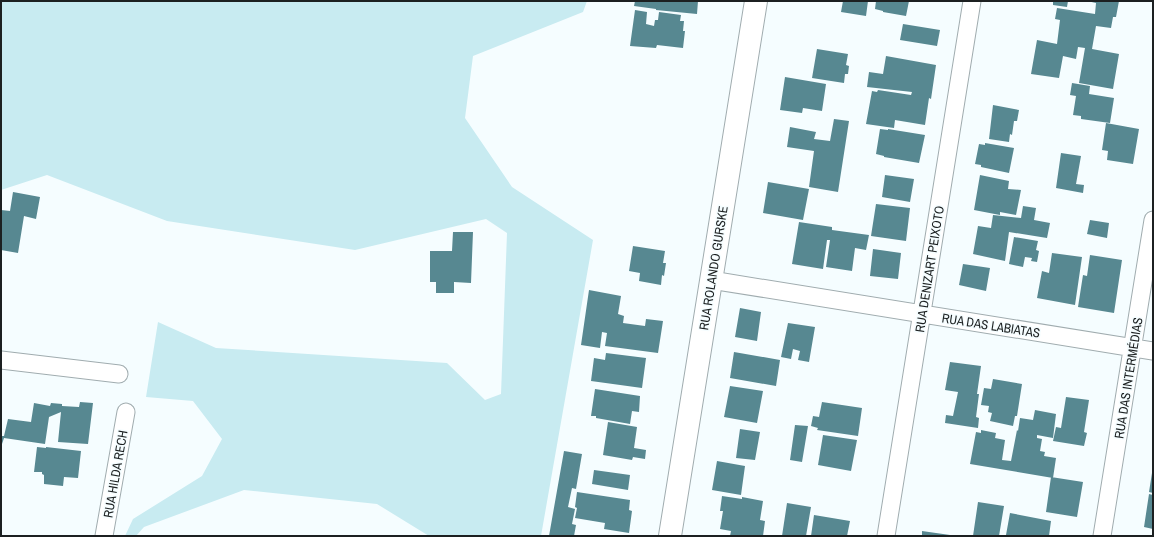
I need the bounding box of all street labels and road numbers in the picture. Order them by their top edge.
street label: RUA ROLANDO GURSKE [695,205,732,331]
street label: RUA DENIZART PEIXOTO [911,205,948,334]
street label: RUA DAS LABIATAS [941,309,1041,342]
street label: RUA DAS INTERMÉDIAS [1111,316,1146,440]
street label: RUA HILDA RECH [99,429,132,519]

